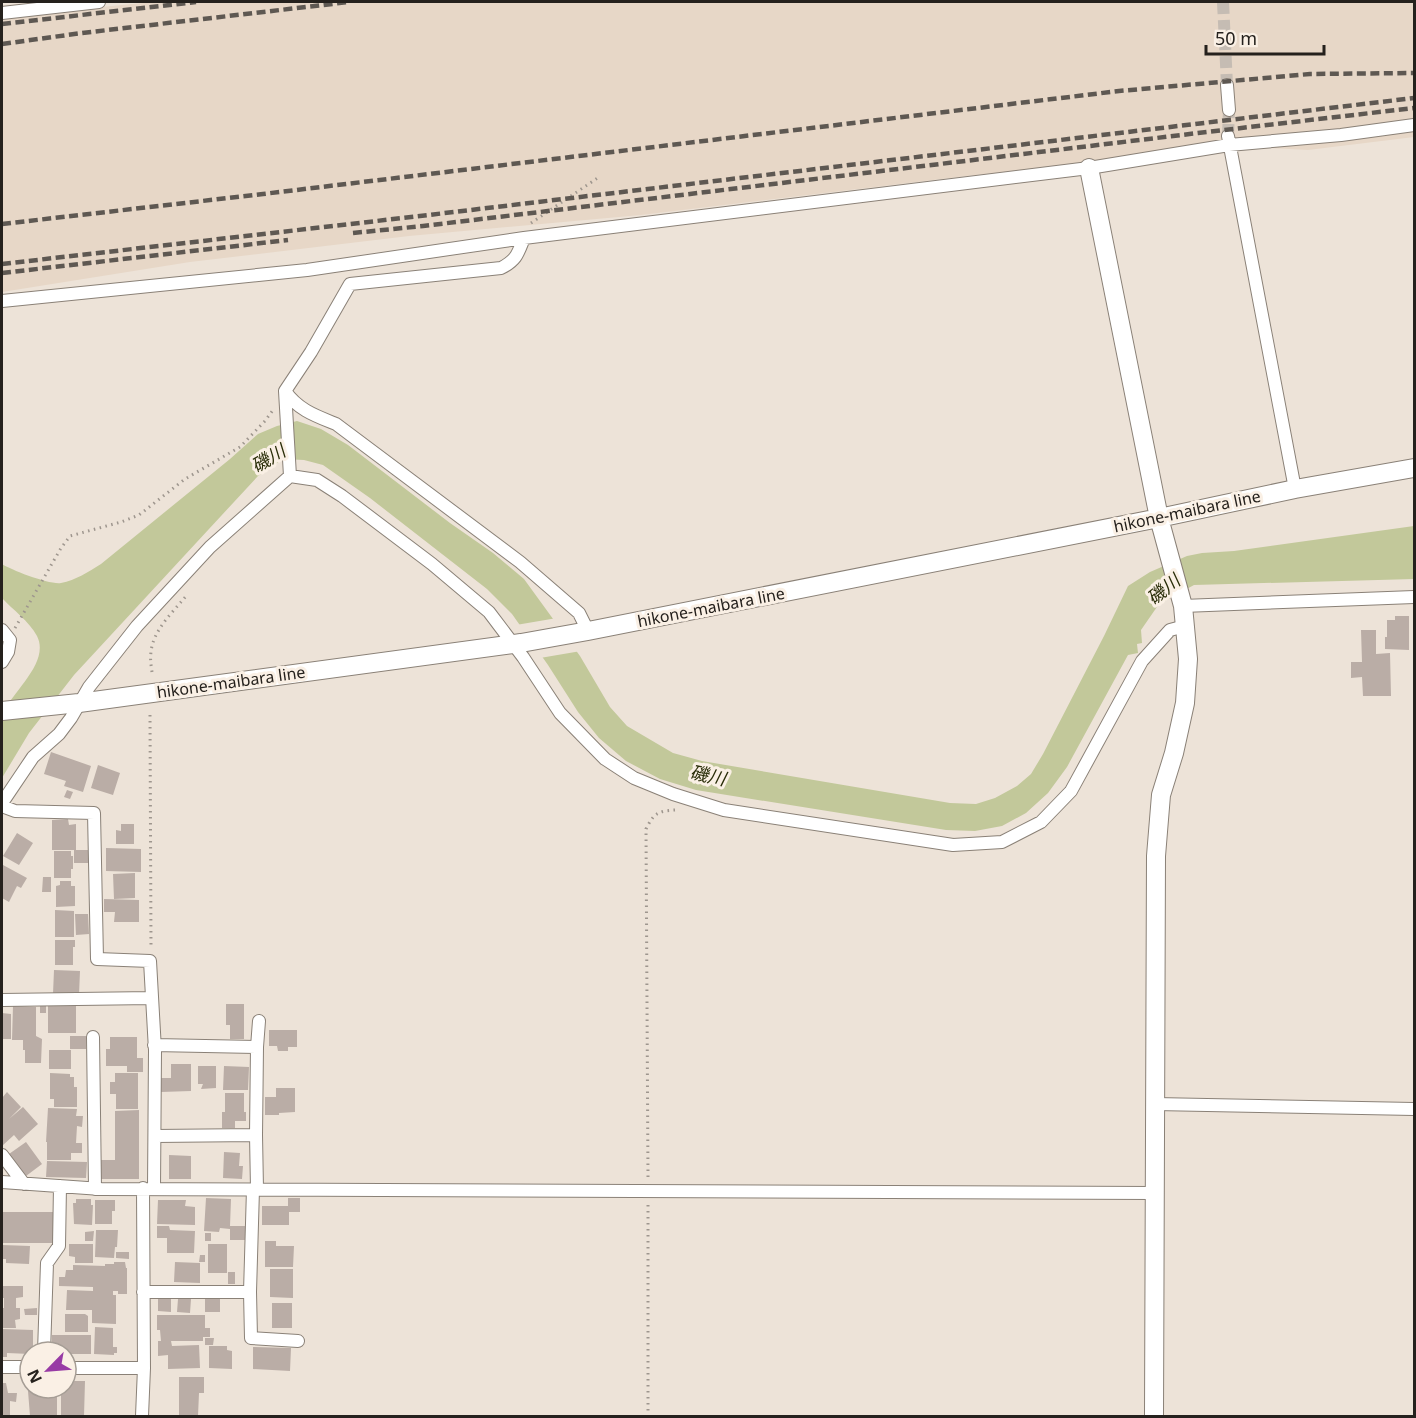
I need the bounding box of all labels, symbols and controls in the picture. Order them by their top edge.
scale bar [1206,18,1324,56]
text: 50 m [1215,26,1257,50]
water label: 磯川 [246,437,291,478]
street label: hikone-maibara line [1111,485,1263,537]
water label: 磯川 [1141,567,1186,610]
street label: hikone-maibara line [635,582,787,632]
street label: hikone-maibara line [155,661,307,703]
water label: 磯川 [688,760,730,791]
north arrow [18,1340,78,1400]
text: N [22,1366,47,1387]

